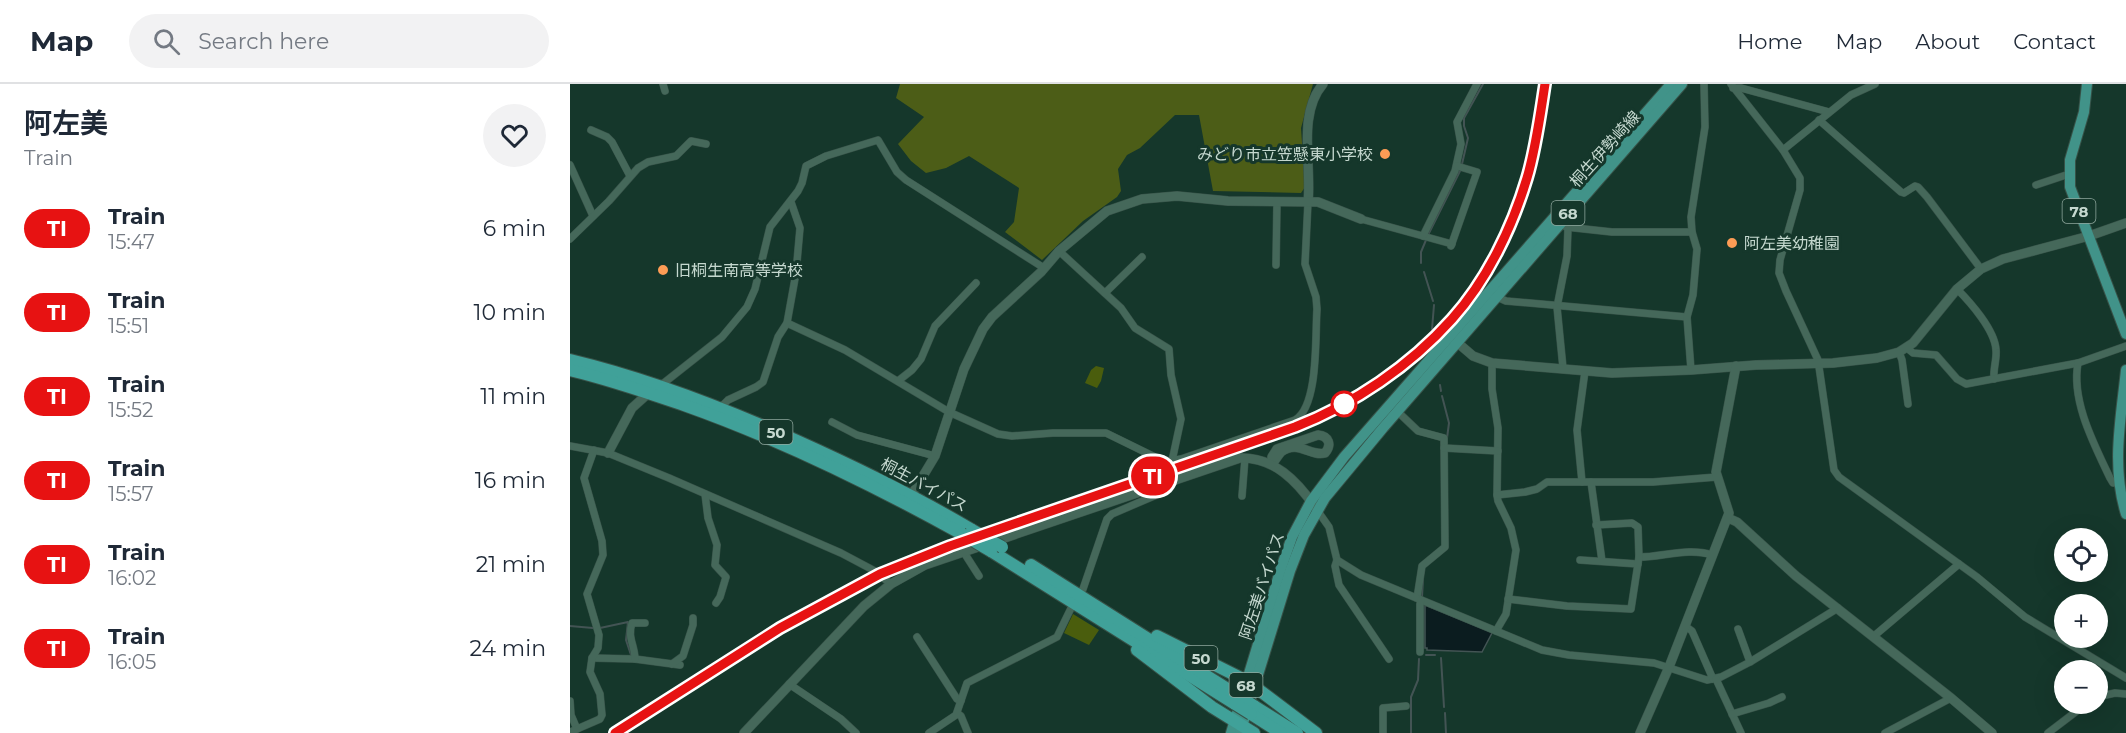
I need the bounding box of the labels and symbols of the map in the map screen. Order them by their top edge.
street label: 桐生伊勢崎線 [1566,107,1644,191]
place label: みどり市立笠懸東小学校 [1197,145,1373,164]
marker: みどり市立笠懸東小学校 [1378,147,1392,161]
road number: 78 [2062,199,2096,223]
road number: 68 [1552,201,1584,225]
place label: 阿左美幼稚園 [1744,234,1840,253]
marker: 阿左美幼稚園 [1725,236,1739,250]
place label: 旧桐生南高等学校 [675,261,803,280]
marker: 旧桐生南高等学校 [656,263,670,277]
unlabelled marker [1331,391,1357,417]
road number: 50 [760,420,792,444]
street label: 桐生バイパス [877,454,971,516]
line badge: TI [1126,456,1180,496]
street label: 阿左美バイパス [1236,530,1288,642]
road number: 50 [1184,646,1218,670]
road number: 68 [1230,673,1262,697]

